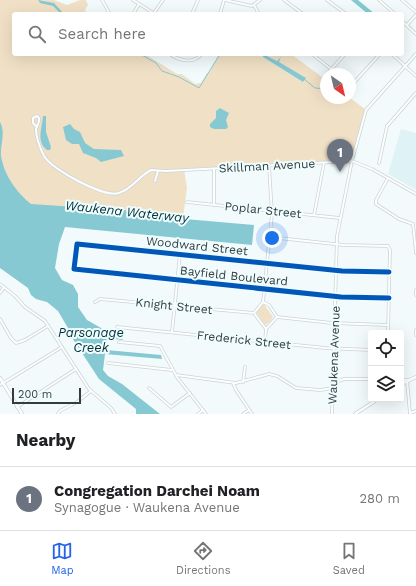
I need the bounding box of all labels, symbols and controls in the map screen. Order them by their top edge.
search box [12,12,404,56]
icon: search [26,23,48,45]
text: Search here [58,25,146,43]
north arrow [320,68,356,104]
pin: 1 [327,139,353,172]
street label: Skillman Avenue [218,156,316,176]
water label: Waukena Waterway [64,198,191,226]
street label: Poplar Street [224,199,302,221]
your location [262,228,282,248]
street label: Woodward Street [145,234,249,258]
street label: Bayfield Boulevard [179,263,289,289]
street label: Knight Street [135,295,213,317]
street label: Waukena Avenue [325,305,343,405]
water label: Parsonage Creek [58,325,124,355]
street label: Frederick Street [196,328,292,352]
map controls [368,330,404,402]
button: locate [368,330,404,366]
button: layers [368,366,404,402]
scale bar [12,386,81,405]
text: 200 m [18,388,52,401]
text: Nearby [16,430,75,450]
text: Congregation Darchei Noam [54,482,260,500]
text: 1 [26,491,32,506]
text: 280 m [360,491,400,506]
text: Synagogue · Waukena Avenue [54,500,240,515]
tab: Map [51,540,74,577]
tab: Directions [176,540,230,577]
tab: Saved [333,540,365,577]

